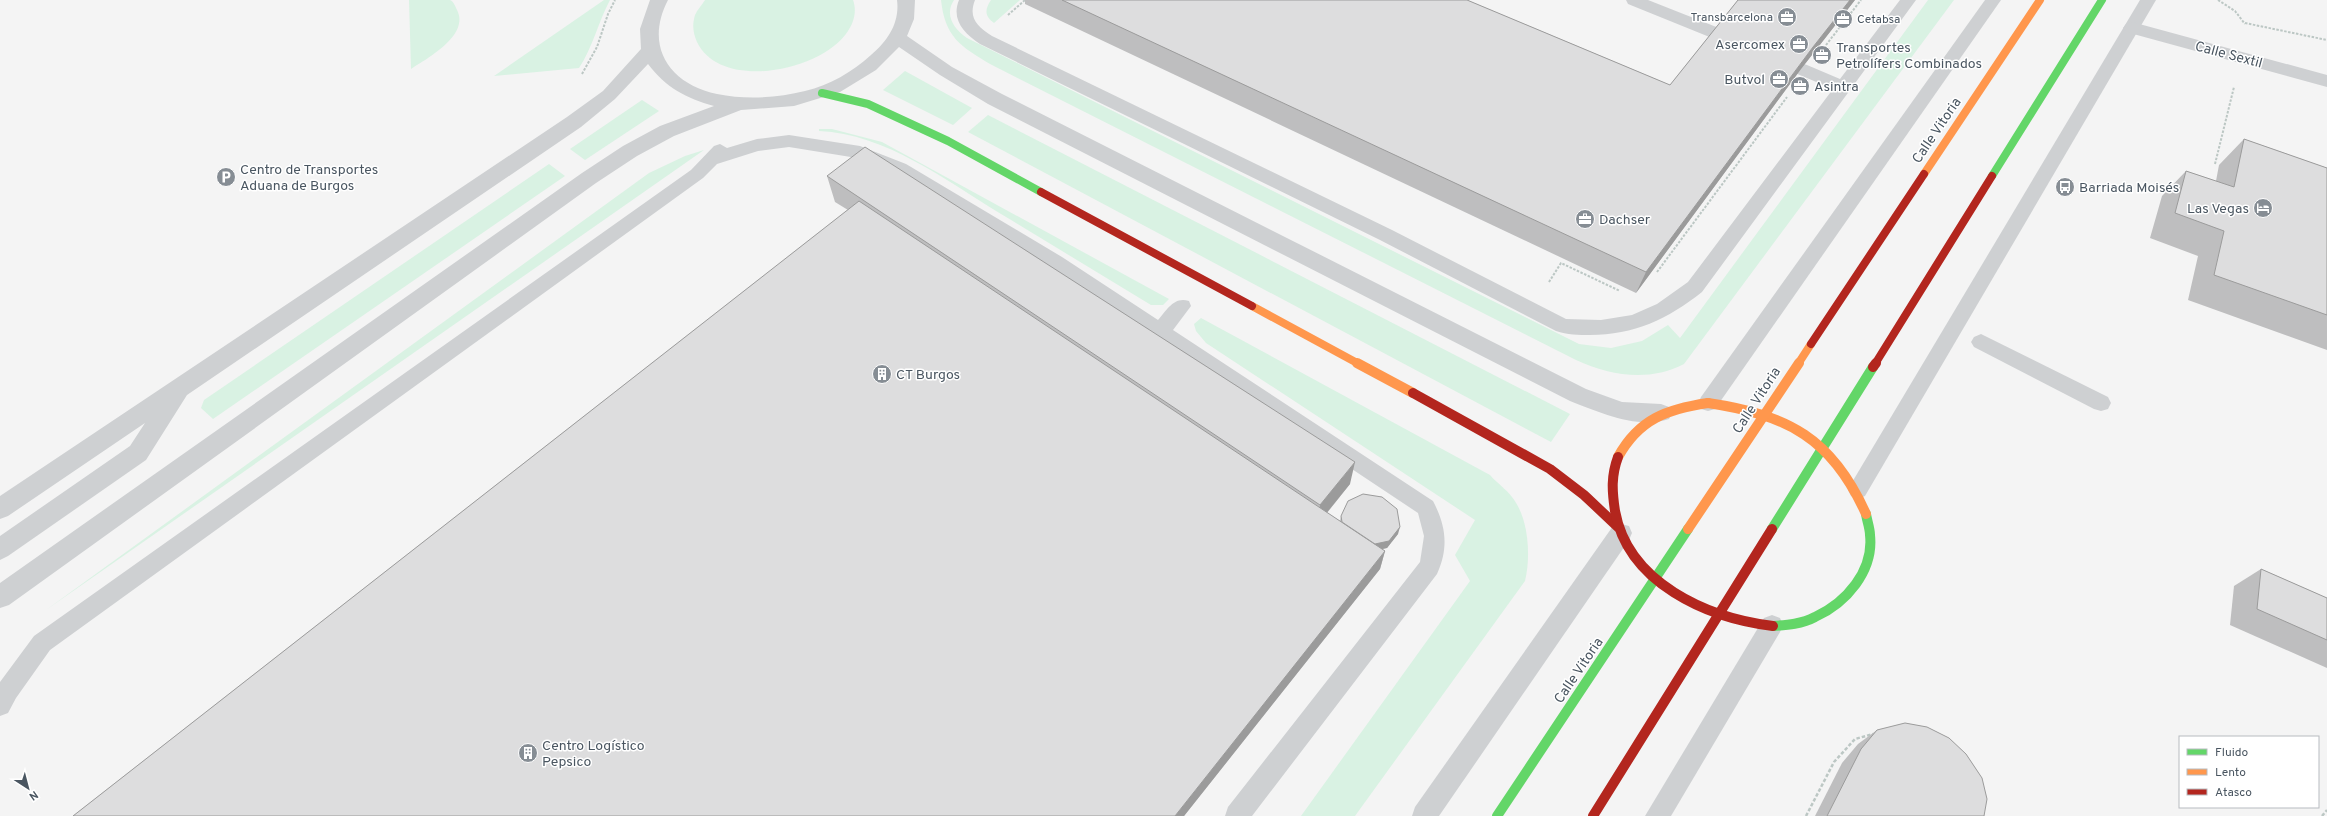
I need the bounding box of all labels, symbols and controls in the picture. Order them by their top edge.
office icon: Transbarcelona [1776,6,1798,28]
office icon: Cetabsa [1832,8,1854,30]
place label: Transbarcelona [1691,10,1773,26]
place label: Cetabsa [1857,12,1900,28]
office icon: Asercomex [1788,33,1810,55]
place label: Asercomex [1715,37,1785,54]
street label: Calle Sextil [2193,38,2264,73]
place label: Transportes Petrolífers Combinados [1836,40,1982,73]
office icon: Transportes Petrolífers Combinados [1811,44,1833,66]
office icon: Butvol [1768,68,1790,90]
place label: Butvol [1724,72,1765,89]
office icon: Asintra [1789,75,1811,97]
place label: Asintra [1814,79,1859,96]
street label: Calle Vitoria [1909,95,1966,167]
place label: Centro de Transportes Aduana de Burgos [240,162,378,195]
parking icon: Centro de Transportes Aduana de Burgos [215,166,237,188]
bus stop icon: Barriada Moisés [2054,176,2076,198]
place label: Barriada Moisés [2079,180,2179,197]
hotel icon: Las Vegas [2252,197,2274,219]
place label: Las Vegas [2187,201,2249,218]
office icon: Dachser [1574,208,1596,230]
place label: Dachser [1599,212,1651,229]
building icon: CT Burgos [871,363,893,385]
street label: Calle Vitoria [1729,364,1785,437]
place label: CT Burgos [896,367,960,384]
street label: Calle Vitoria [1551,635,1608,707]
legend [2179,736,2319,808]
place label: Centro Logístico Pepsico [542,738,645,771]
building icon: Centro Logístico Pepsico [517,742,539,764]
text: Fluido [2215,745,2248,761]
text: Lento [2215,765,2246,781]
north arrow [8,768,48,808]
text: Atasco [2215,785,2252,801]
text: N [26,787,41,803]

